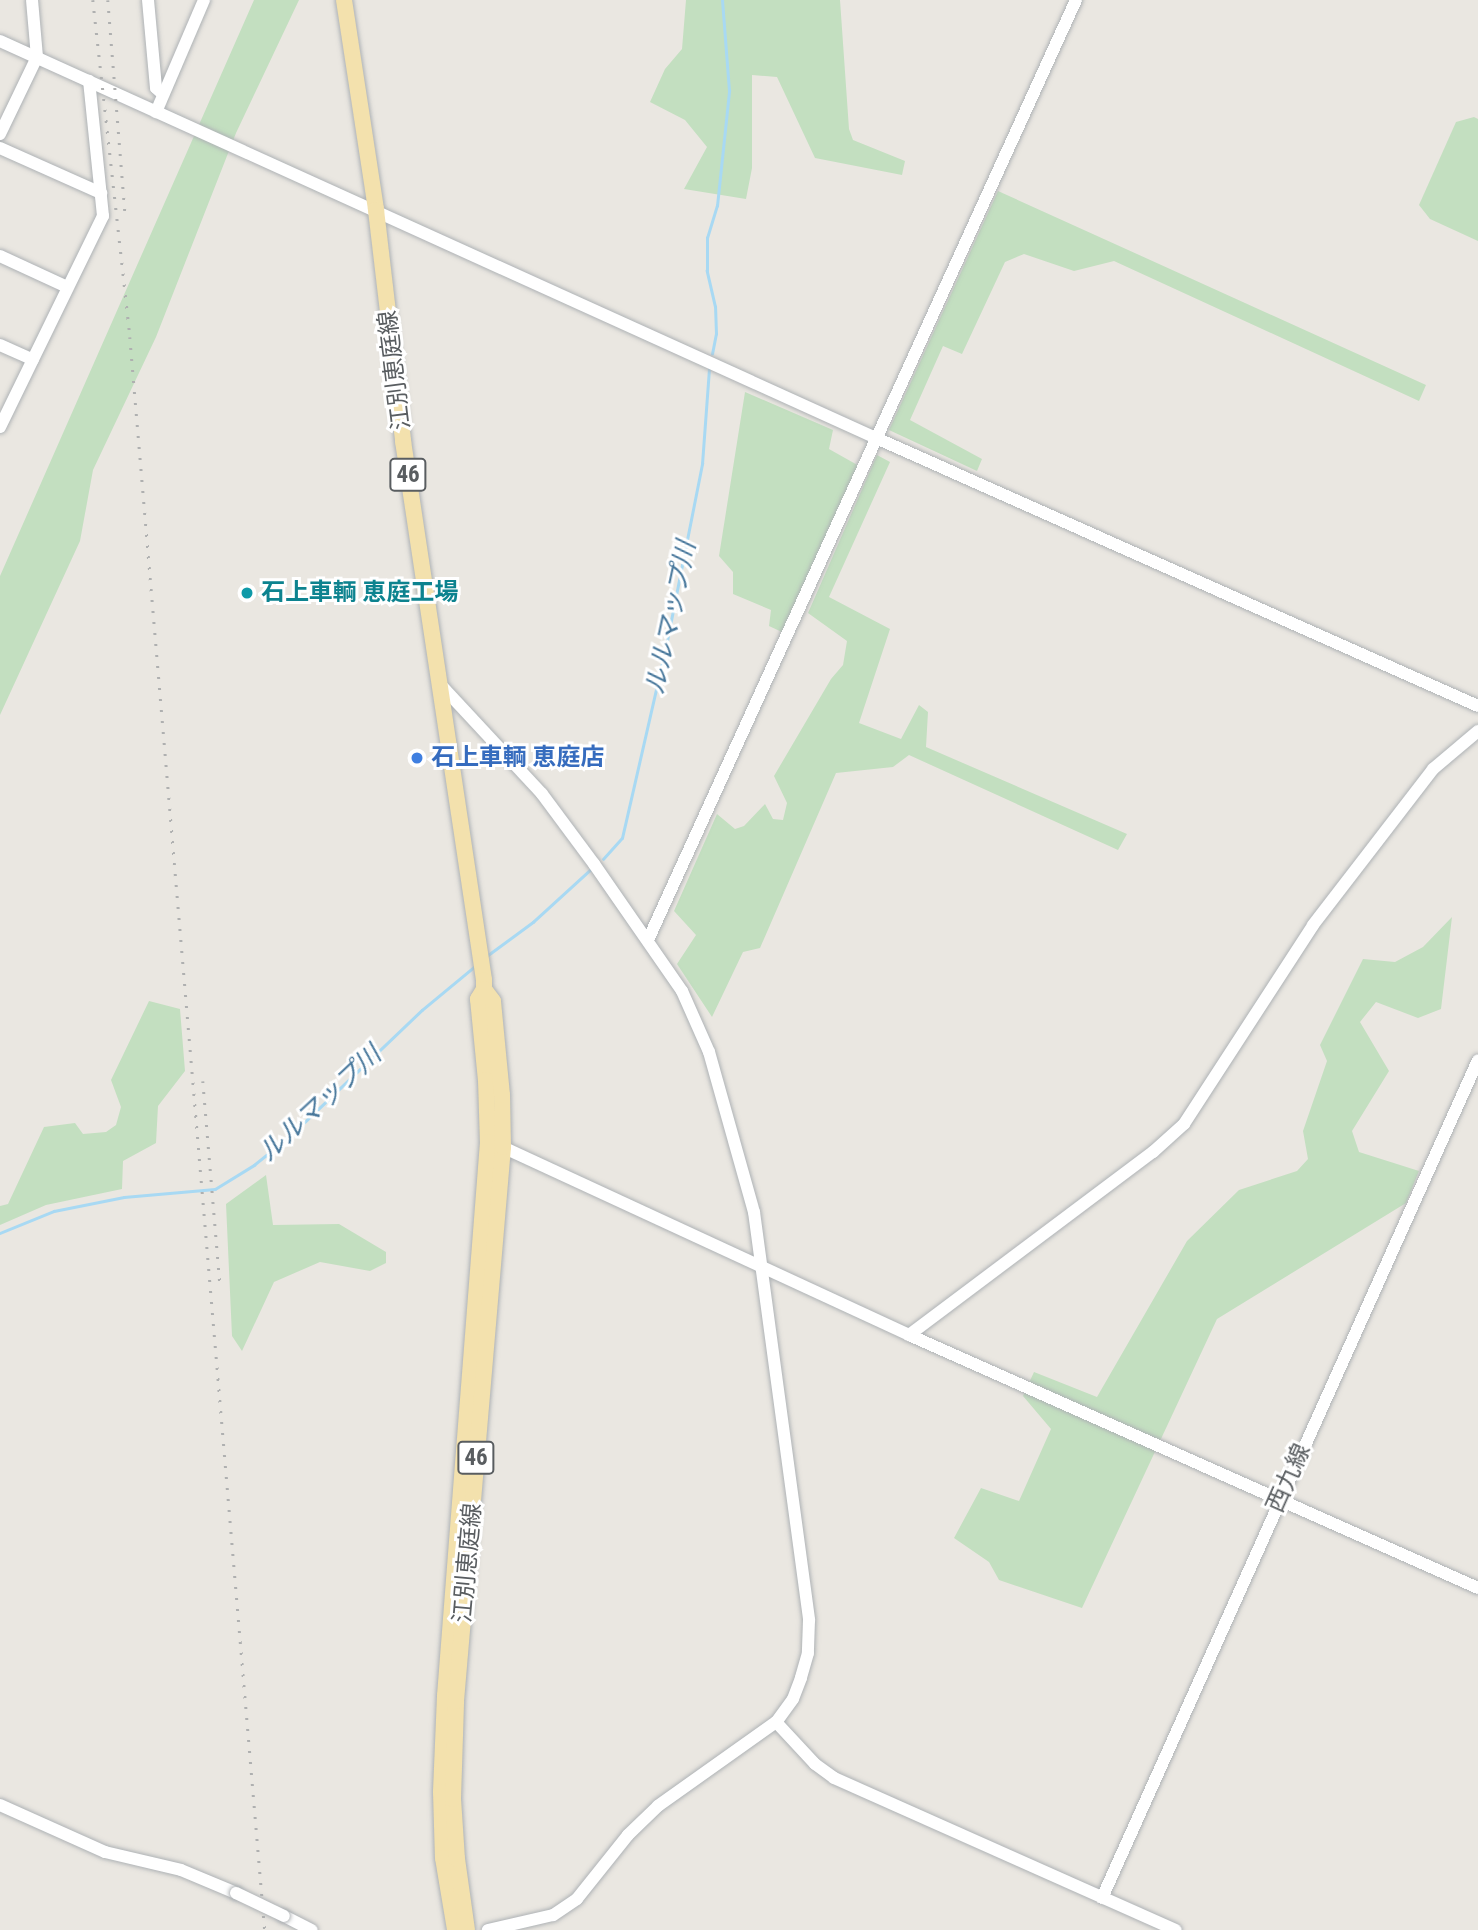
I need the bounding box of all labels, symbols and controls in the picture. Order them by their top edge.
street label: 江別恵庭線 [373,309,417,431]
road number: 46 [389,456,427,495]
water label: ルルマップ川 [640,538,702,698]
place label: 石上車輌 恵庭工場 [261,579,459,607]
marker: 石上車輌 恵庭工場 [239,585,255,601]
place label: 石上車輌 恵庭店 [431,744,605,772]
marker: 石上車輌 恵庭店 [409,750,425,766]
water label: ルルマップ川 [252,1039,388,1169]
road number: 46 [457,1438,495,1478]
street label: 西九線 [1261,1439,1317,1517]
street label: 江別恵庭線 [448,1502,488,1624]

